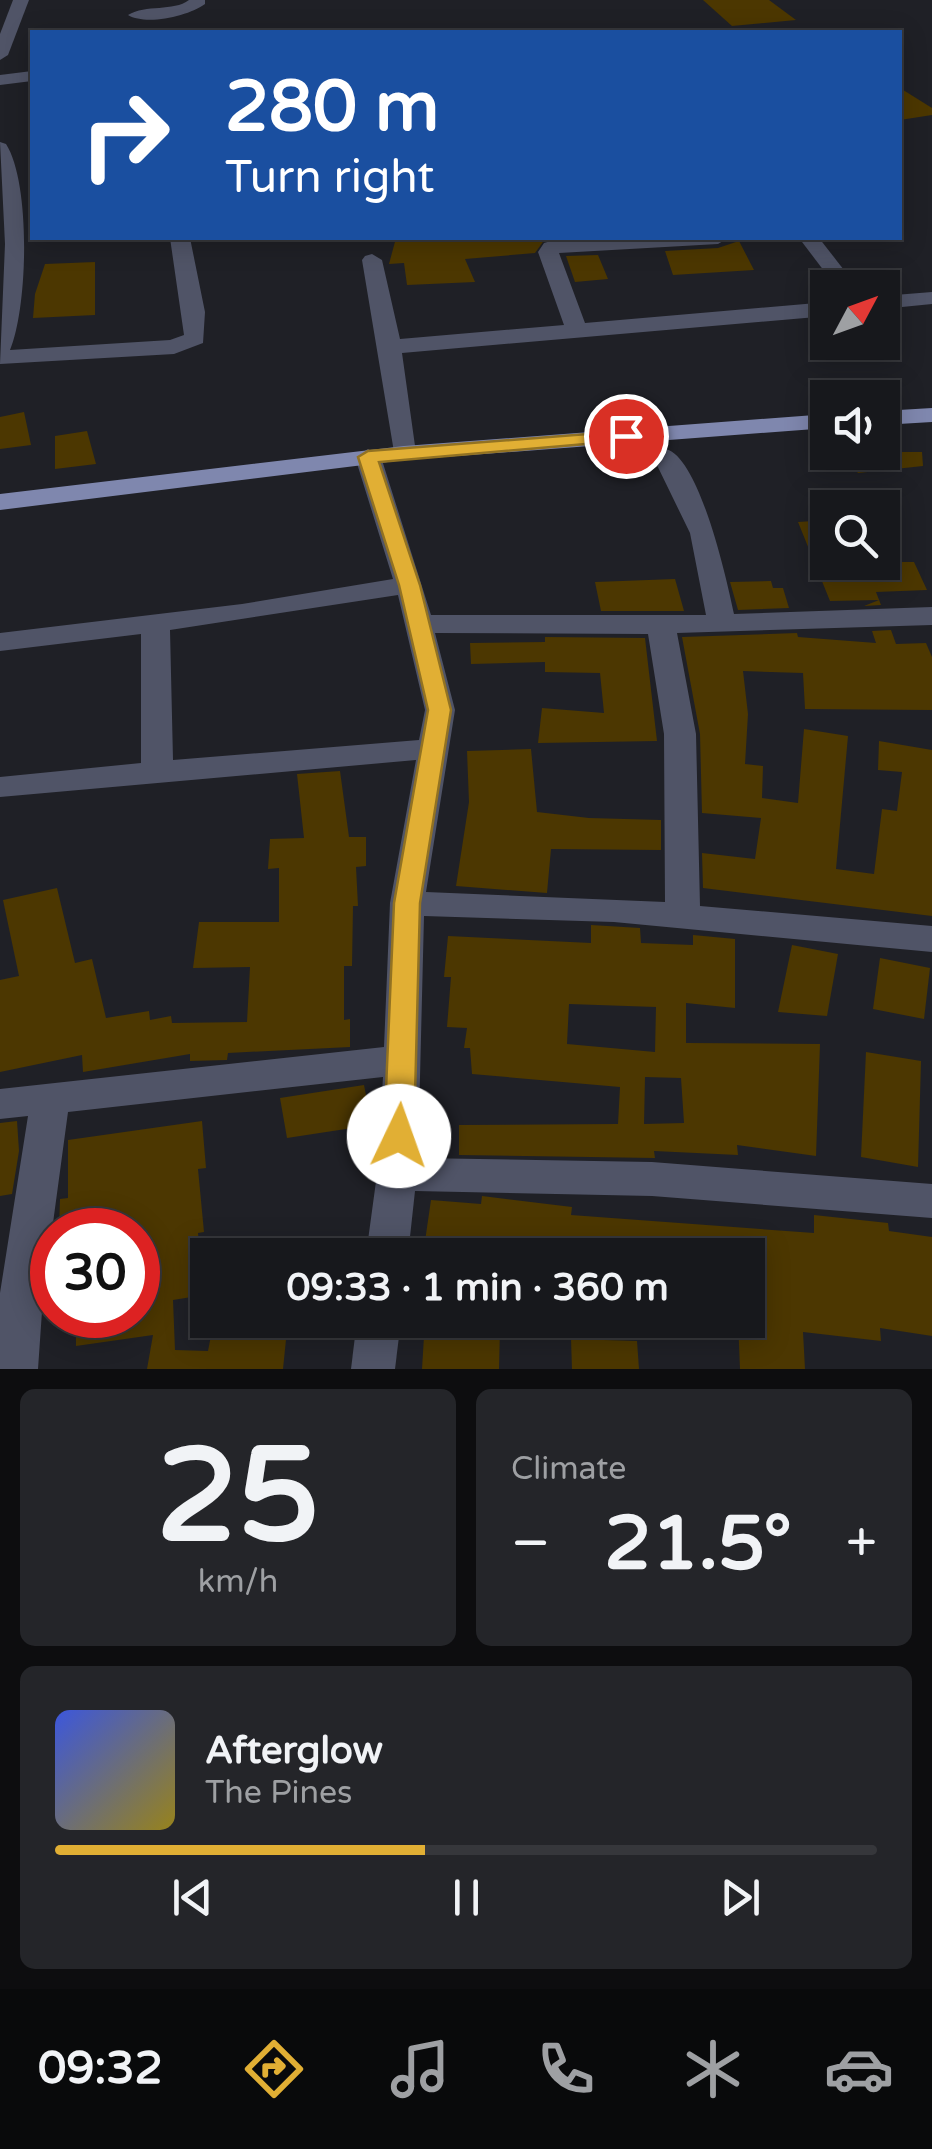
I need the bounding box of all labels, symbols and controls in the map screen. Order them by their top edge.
text: 280 m [225,66,439,150]
icon: right [60,70,190,200]
text: Turn right [225,151,434,205]
north arrow [810,270,900,360]
map controls [810,270,900,580]
button: sound [810,380,900,470]
pin [584,394,669,479]
icon: arrive [599,409,654,464]
button: search [810,490,900,580]
position arrow [347,1084,451,1188]
speed limit sign: 30 [30,1208,160,1338]
text: 09:33 · 1 min · 360 m [286,1265,669,1311]
text: 25 [156,1420,320,1576]
text: Climate [511,1450,626,1488]
text: 21.5° [604,1499,792,1589]
text: − [511,1511,550,1577]
text: + [846,1511,877,1577]
text: km/h [198,1563,278,1601]
text: Afterglow [205,1728,383,1774]
text: The Pines [205,1774,352,1812]
icon: previous [165,1870,220,1925]
icon: pause [439,1870,494,1925]
icon: next [713,1870,768,1925]
icon: directions [239,2034,309,2104]
icon: music [385,2034,455,2104]
icon: phone [531,2034,601,2104]
icon: climate [678,2034,748,2104]
icon: car [824,2034,894,2104]
text: 09:32 [38,2042,163,2096]

